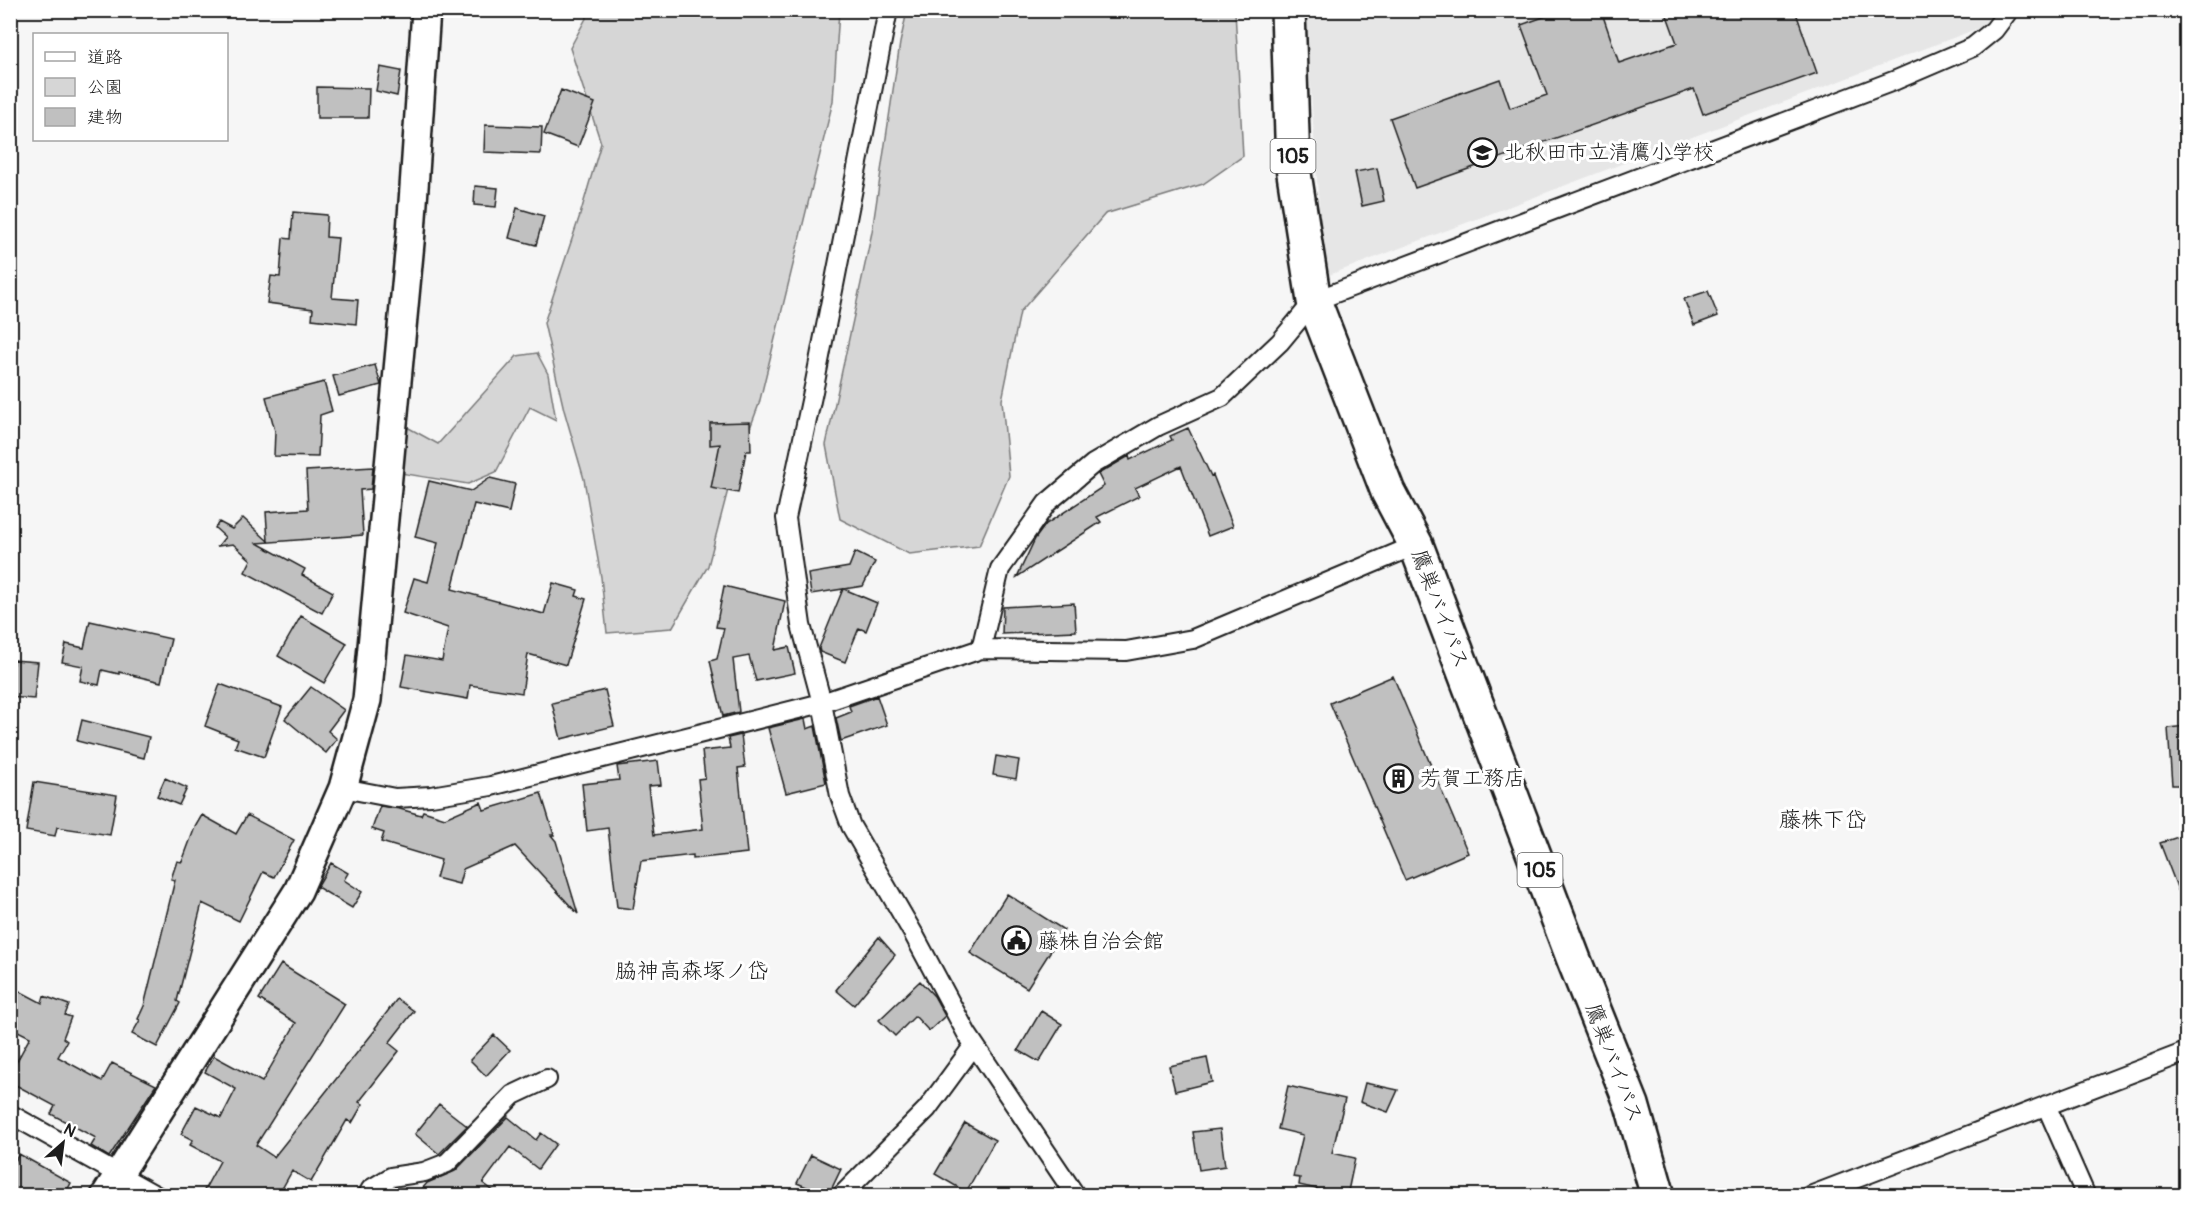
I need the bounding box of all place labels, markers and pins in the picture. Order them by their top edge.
school or university icon: 北秋田市立清鷹小学校 [1467,136,1499,168]
place label: 北秋田市立清鷹小学校 [1504,139,1714,166]
building icon: 芳賀工務店 [1383,762,1415,794]
place label: 芳賀工務店 [1420,765,1525,792]
public building icon: 藤株自治会館 [1001,925,1033,957]
place label: 藤株自治会館 [1038,928,1164,955]

